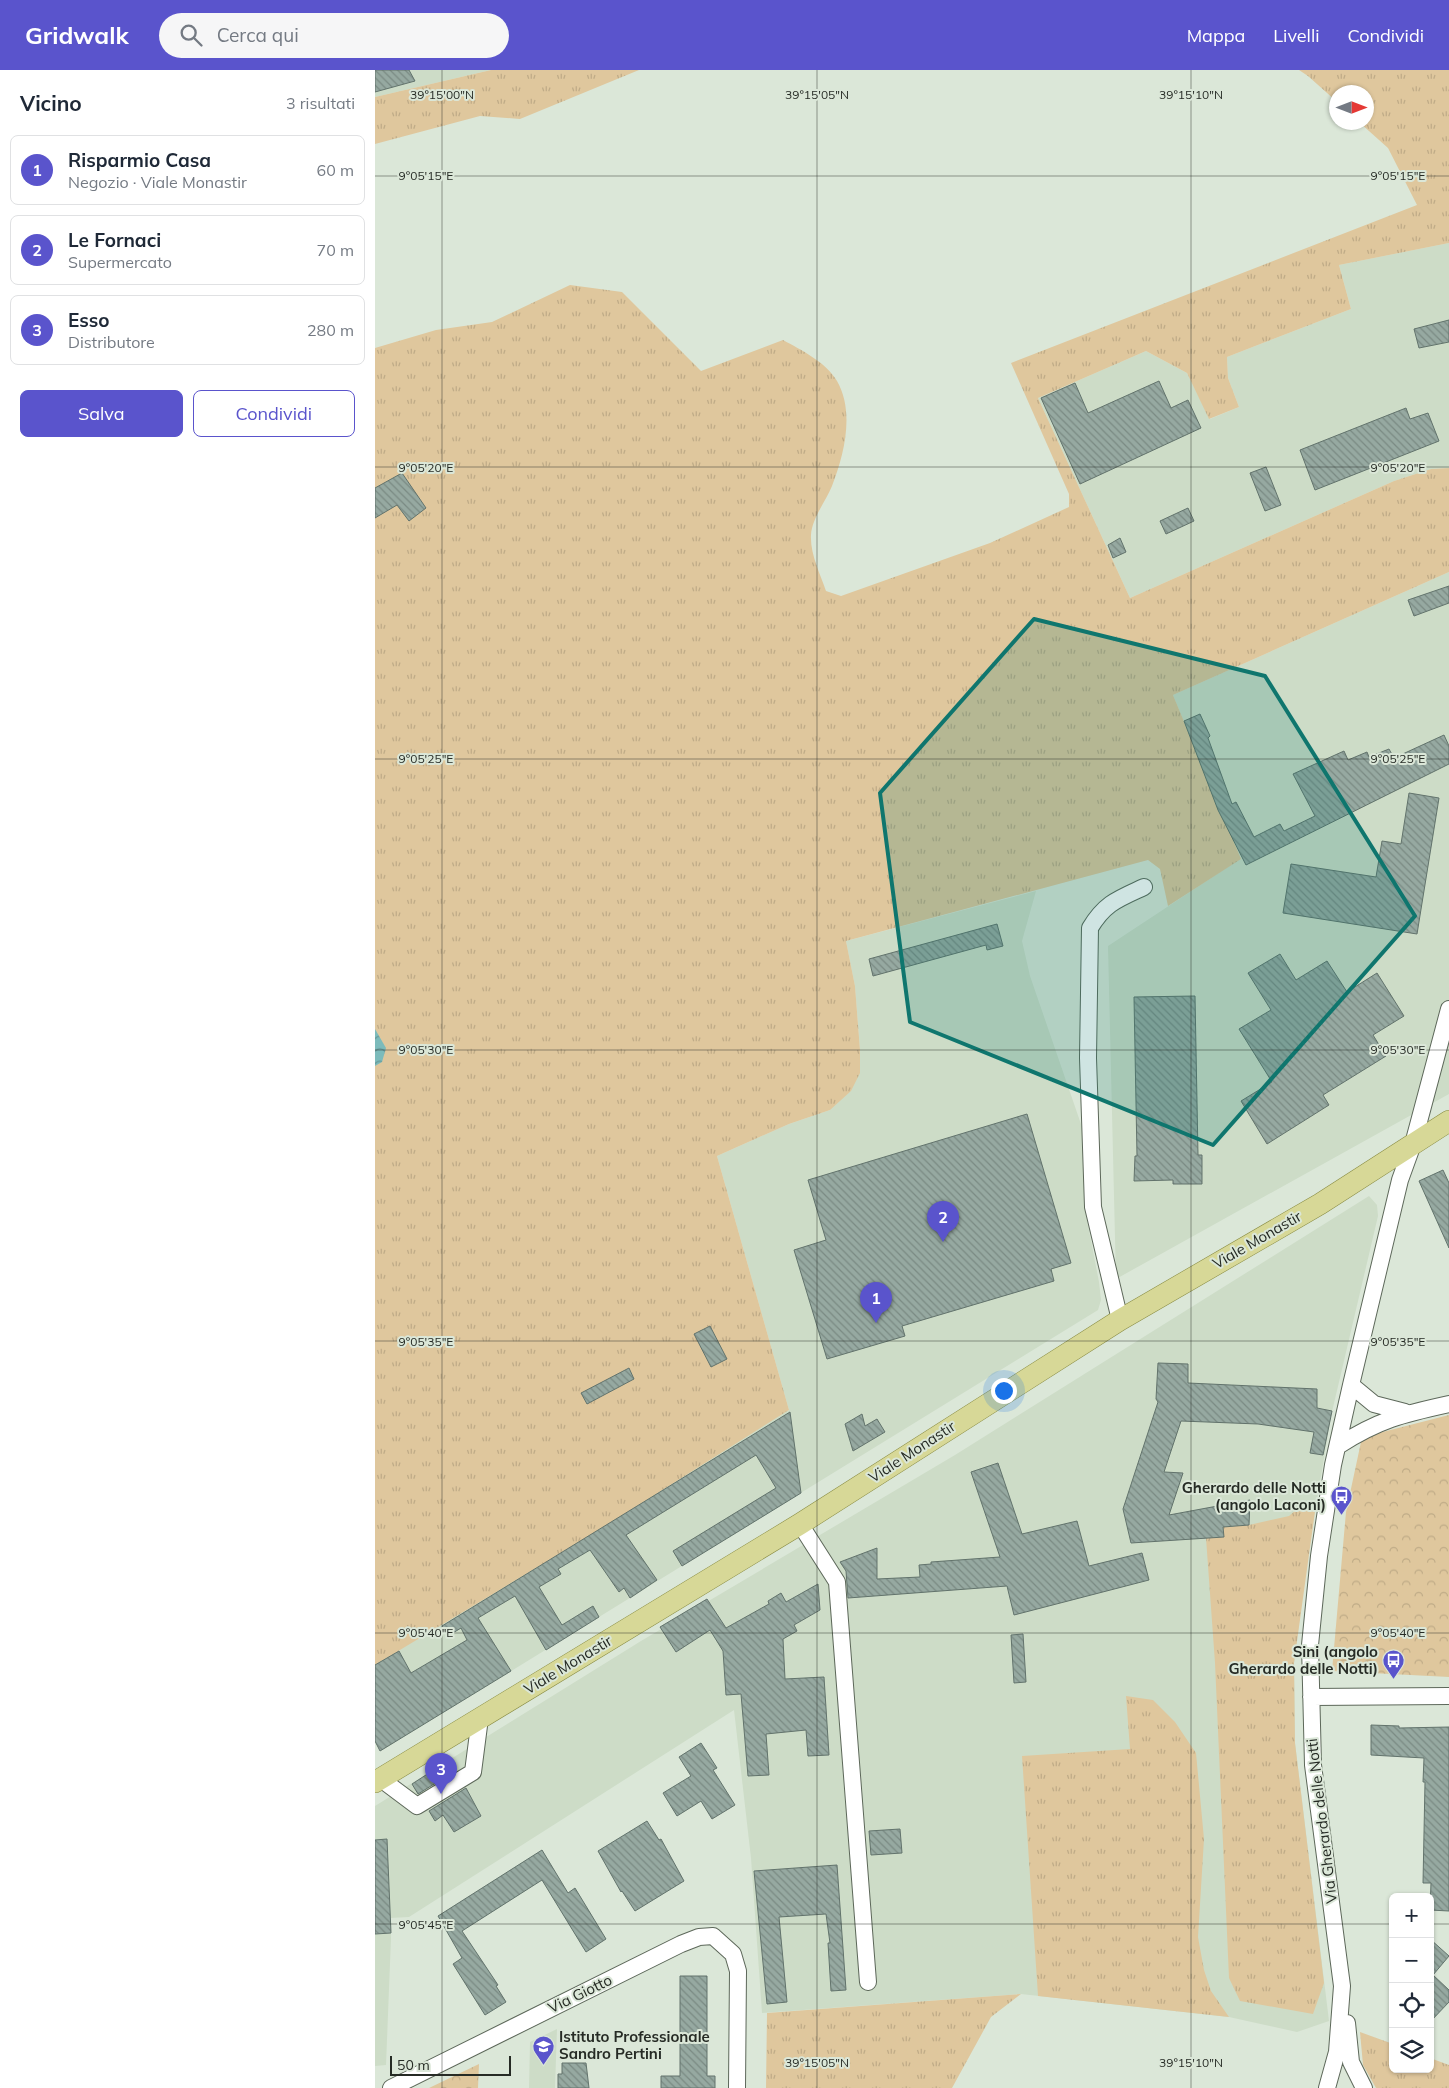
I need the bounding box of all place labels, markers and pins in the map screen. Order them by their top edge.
pin: 2 [927,1201,959,1242]
pin: 1 [860,1282,892,1323]
place label: Gherardo delle Notti (angolo Laconi) [1182,1478,1326,1514]
bus stop icon: Gherardo delle Notti (angolo Laconi) [1330,1485,1354,1516]
place label: Sini (angolo Gherardo delle Notti) [1228,1642,1378,1678]
bus stop icon: Sini (angolo Gherardo delle Notti) [1382,1649,1406,1680]
pin: 3 [425,1753,457,1794]
place label: Istituto Professionale Sandro Pertini [559,2027,710,2063]
school or university icon: Istituto Professionale Sandro Pertini [531,2034,555,2065]

